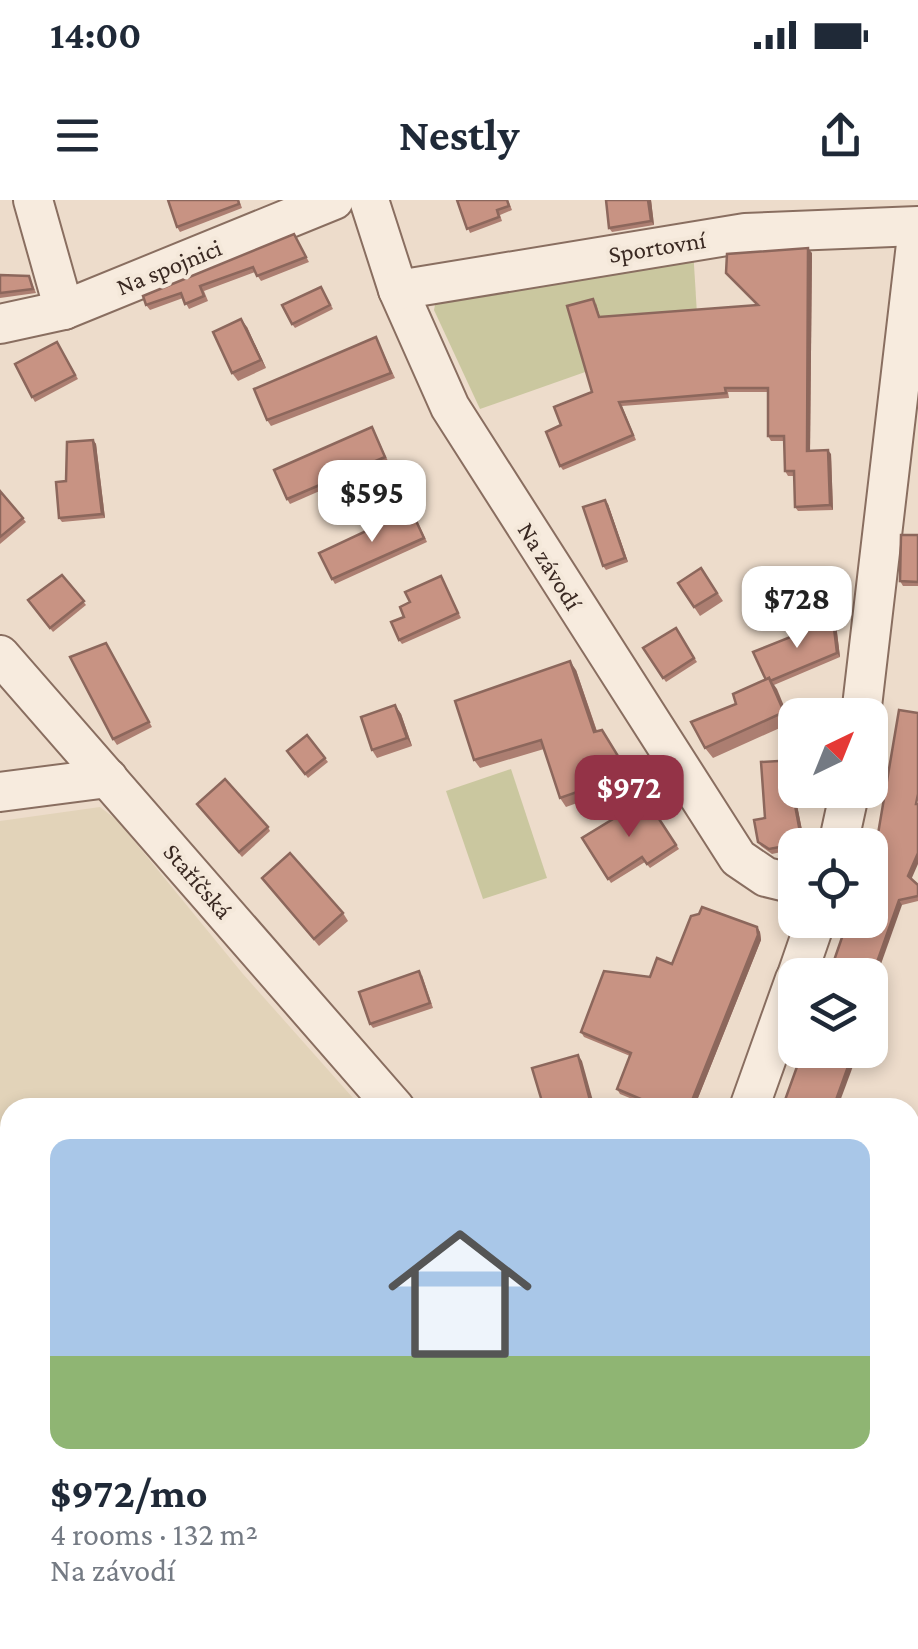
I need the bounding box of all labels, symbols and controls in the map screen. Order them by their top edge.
text: 14:00 [50,14,141,56]
icon: menu [50,108,105,163]
icon: share [813,108,868,163]
text: Nestly [399,110,519,160]
street label: Sportovní [606,226,709,269]
street label: Na spojnici [113,234,226,301]
pin: $595 [313,460,431,545]
text: $595 [340,474,404,510]
street label: Na závodí [513,517,588,616]
pin: $728 [738,566,856,651]
text: $728 [764,580,830,616]
north arrow [778,698,888,808]
map controls [778,698,888,1068]
pin: $972 [570,755,688,840]
text: $972 [597,769,661,805]
button: locate [778,828,888,938]
street label: Staříčská [158,838,238,924]
button: layers [778,958,888,1068]
icon: home [370,1204,550,1384]
text: $972/mo [50,1469,208,1516]
text: 4 rooms · 132 m² [50,1516,258,1552]
text: Na závodí [50,1552,175,1588]

